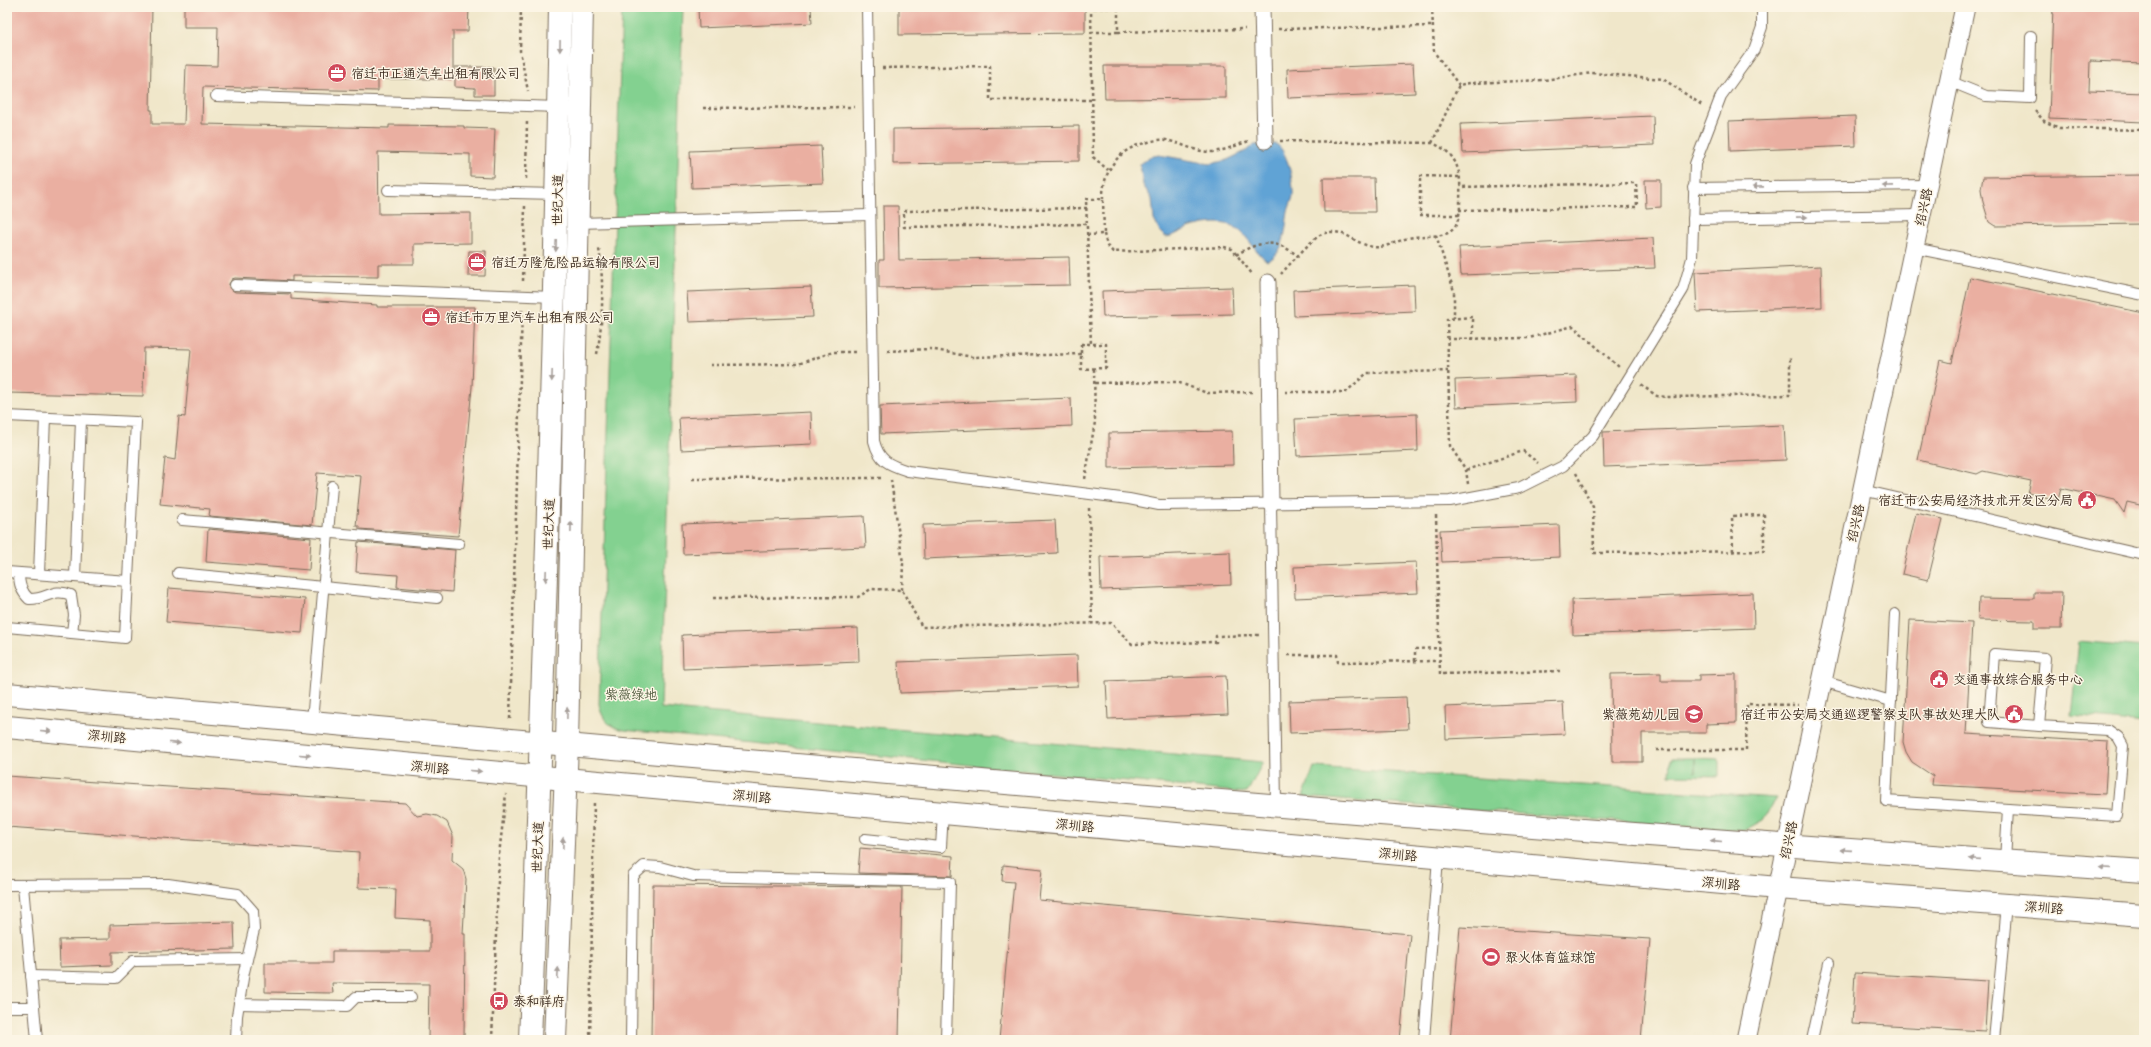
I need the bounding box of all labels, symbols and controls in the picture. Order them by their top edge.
one-way arrow [556,40,563,52]
office icon: 宿迁市正通汽车出租有限公司 [326,62,348,84]
place label: 宿迁市正通汽车出租有限公司 [351,64,520,82]
street label: 世纪大道 [548,174,566,226]
one-way arrow [1881,183,1894,189]
one-way arrow [1751,184,1764,190]
street label: 绍兴路 [1910,186,1936,228]
one-way arrow [1796,214,1809,220]
one-way arrow [553,240,559,253]
office icon: 宿迁万隆危险品运输有限公司 [466,251,488,273]
place label: 宿迁万隆危险品运输有限公司 [491,253,660,271]
office icon: 宿迁市万里汽车出租有限公司 [420,306,442,328]
place label: 宿迁市万里汽车出租有限公司 [445,308,614,326]
one-way arrow [549,370,555,383]
public building icon: 宿迁市公安局经济技术开发区分局 [2076,489,2098,511]
place label: 宿迁市公安局经济技术开发区分局 [1878,491,2073,509]
street label: 世纪大道 [538,498,558,550]
street label: 绍兴路 [1842,502,1868,544]
one-way arrow [568,521,575,533]
one-way arrow [543,570,549,583]
public building icon: 交通事故综合服务中心 [1928,668,1950,690]
place label: 交通事故综合服务中心 [1953,670,2083,688]
park label: 紫薇绿地 [605,685,657,703]
school or university icon: 紫薇苑幼儿园 [1683,703,1705,725]
public building icon: 宿迁市公安局交通巡逻警察支队事故处理大队 [2003,703,2025,725]
place label: 紫薇苑幼儿园 [1602,705,1680,723]
place label: 宿迁市公安局交通巡逻警察支队事故处理大队 [1740,705,2000,723]
one-way arrow [564,707,571,719]
street label: 深圳路 [87,725,127,747]
one-way arrow [40,727,52,734]
one-way arrow [169,739,181,746]
one-way arrow [299,752,311,758]
street label: 深圳路 [410,756,450,778]
one-way arrow [470,768,482,774]
street label: 深圳路 [732,785,772,807]
street label: 深圳路 [1055,814,1095,836]
street label: 绍兴路 [1775,819,1801,861]
street label: 世纪大道 [527,821,547,873]
one-way arrow [560,837,567,849]
one-way arrow [1710,837,1722,844]
street label: 深圳路 [1378,843,1418,865]
one-way arrow [1840,847,1852,854]
one-way arrow [1969,856,1981,863]
one-way arrow [2099,864,2111,871]
street label: 深圳路 [1701,872,1741,894]
street label: 深圳路 [2024,897,2064,917]
sports icon: 聚火体育篮球馆 [1480,946,1502,968]
place label: 聚火体育篮球馆 [1505,948,1596,966]
one-way arrow [555,967,562,979]
bus stop icon: 泰和祥府 [488,990,510,1012]
place label: 泰和祥府 [513,992,565,1010]

